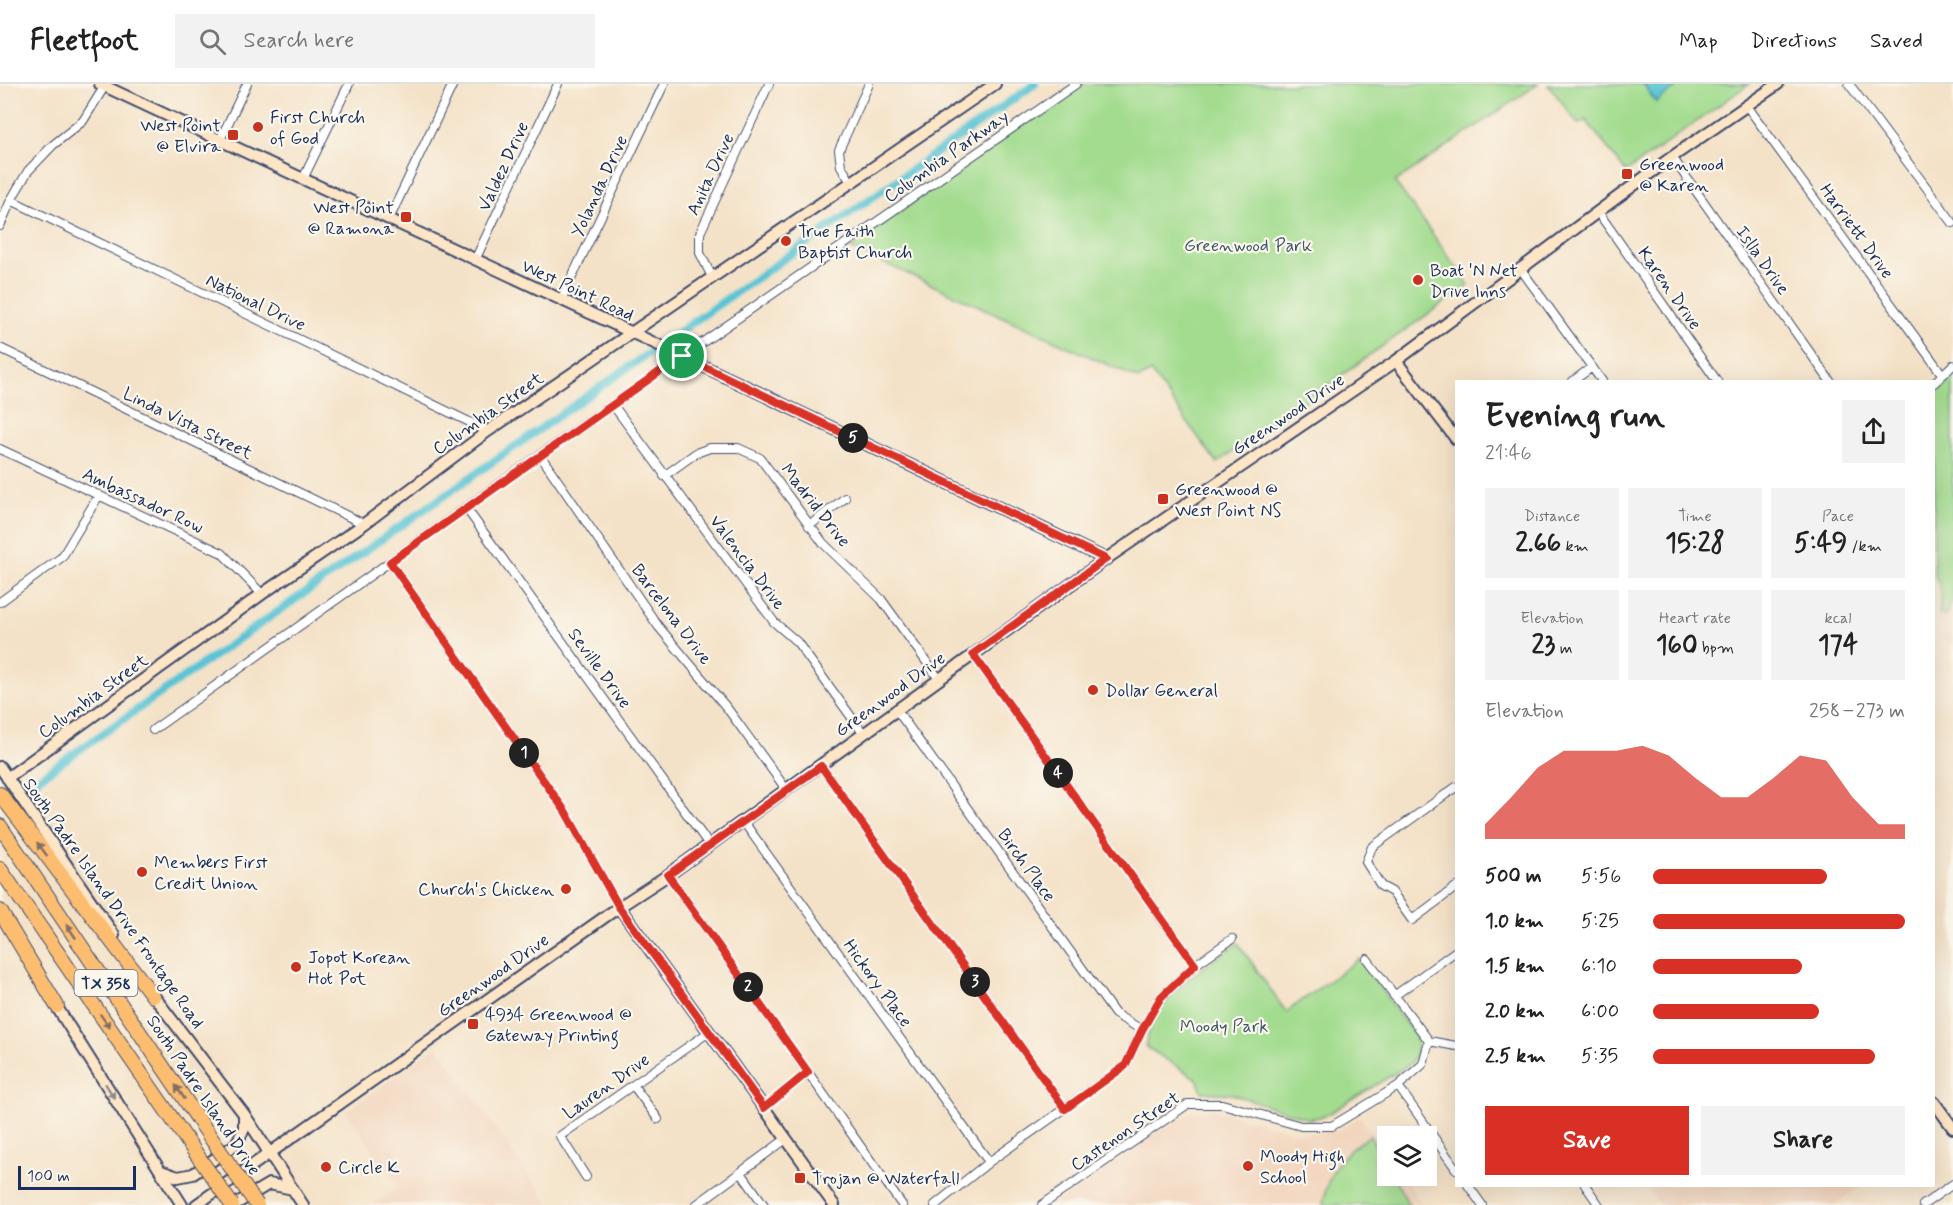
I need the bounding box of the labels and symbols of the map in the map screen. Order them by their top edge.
street label: Columbia Parkway [879,105,1014,209]
place label: First Church of God [270,106,365,151]
place label: West Point @ Elvira [140,114,221,159]
street label: Valdez Drive [473,118,535,215]
marker: First Church of God [251,120,265,134]
marker: West Point @ Elvira [226,128,240,142]
street label: Anita Drive [681,129,740,219]
street label: Yolanda Drive [566,131,634,241]
place label: Greenwood @ Karen [1639,153,1724,198]
marker: Greenwood @ Karen [1620,167,1634,181]
street label: Harriett Drive [1814,179,1899,284]
place label: West Point @ Ramona [307,196,394,241]
marker: West Point @ Ramona [399,210,413,224]
place label: True Faith Baptist Church [798,220,912,265]
street label: Islla Drive [1730,221,1795,300]
marker: True Faith Baptist Church [779,234,793,248]
park label: Greenwood Park [1184,234,1312,258]
street label: Karen Drive [1632,242,1707,335]
street label: West Point Road [517,254,638,327]
place label: Boat 'N Net Drive Inns [1430,259,1518,304]
street label: National Drive [202,268,309,337]
marker: Boat 'N Net Drive Inns [1411,273,1425,287]
pin [656,330,707,381]
street label: Columbia Street [428,366,549,461]
street label: Greenwood Drive [1228,368,1350,461]
street label: Linda Vista Street [119,382,257,466]
pin: 5 [838,423,868,453]
street label: Madrid Drive [775,459,856,553]
street label: Ambassador Row [78,462,207,540]
place label: Greenwood @ West Point NS [1175,478,1282,523]
marker: Greenwood @ West Point NS [1156,492,1170,506]
street label: Valencia Drive [704,510,791,615]
street label: Barcelona Drive [625,559,717,670]
street label: Seville Drive [562,624,636,714]
street label: Greenwood Drive [831,647,951,743]
street label: Columbia Street [34,649,154,745]
place label: Dollar General [1105,679,1218,703]
marker: Dollar General [1086,683,1100,697]
pin: 1 [509,738,539,768]
pin: 4 [1043,758,1073,788]
street label: South Padre Island Drive Frontage Road [16,774,209,1034]
street label: Birch Place [991,824,1061,907]
one-way arrow [35,841,48,857]
place label: Members First Credit Union [154,851,268,896]
marker: Members First Credit Union [135,865,149,879]
place label: Church's Chicken [418,878,554,902]
marker: Church's Chicken [559,882,573,896]
one-way arrow [65,923,77,939]
street label: Greenwood Drive [433,928,554,1023]
street label: Hickory Place [837,935,917,1032]
place label: Jopot Korean Hot Pot [308,946,410,991]
marker: Jopot Korean Hot Pot [289,960,303,974]
pin: 3 [960,967,990,997]
road number: TX 358 [74,970,138,996]
pin: 2 [733,972,763,1002]
place label: 4934 Greenwood @ Gateway Printing [485,1003,632,1050]
street label: South Padre Island Drive [140,1011,266,1180]
one-way arrow [99,1013,111,1029]
park label: Moody Park [1180,1015,1268,1039]
marker: 4934 Greenwood @ Gateway Printing [466,1017,480,1031]
street label: Lauren Drive [559,1048,655,1125]
one-way arrow [105,1083,116,1099]
one-way arrow [174,1085,186,1101]
street label: Castenon Street [1066,1086,1185,1177]
place label: Moody High School [1260,1145,1345,1190]
place label: Circle K [338,1156,400,1180]
marker: Moody High School [1241,1159,1255,1173]
marker: Circle K [319,1160,333,1174]
scale bar [18,1163,136,1190]
place label: Trojan @ Waterfall [812,1167,959,1191]
marker: Trojan @ Waterfall [793,1171,807,1185]

